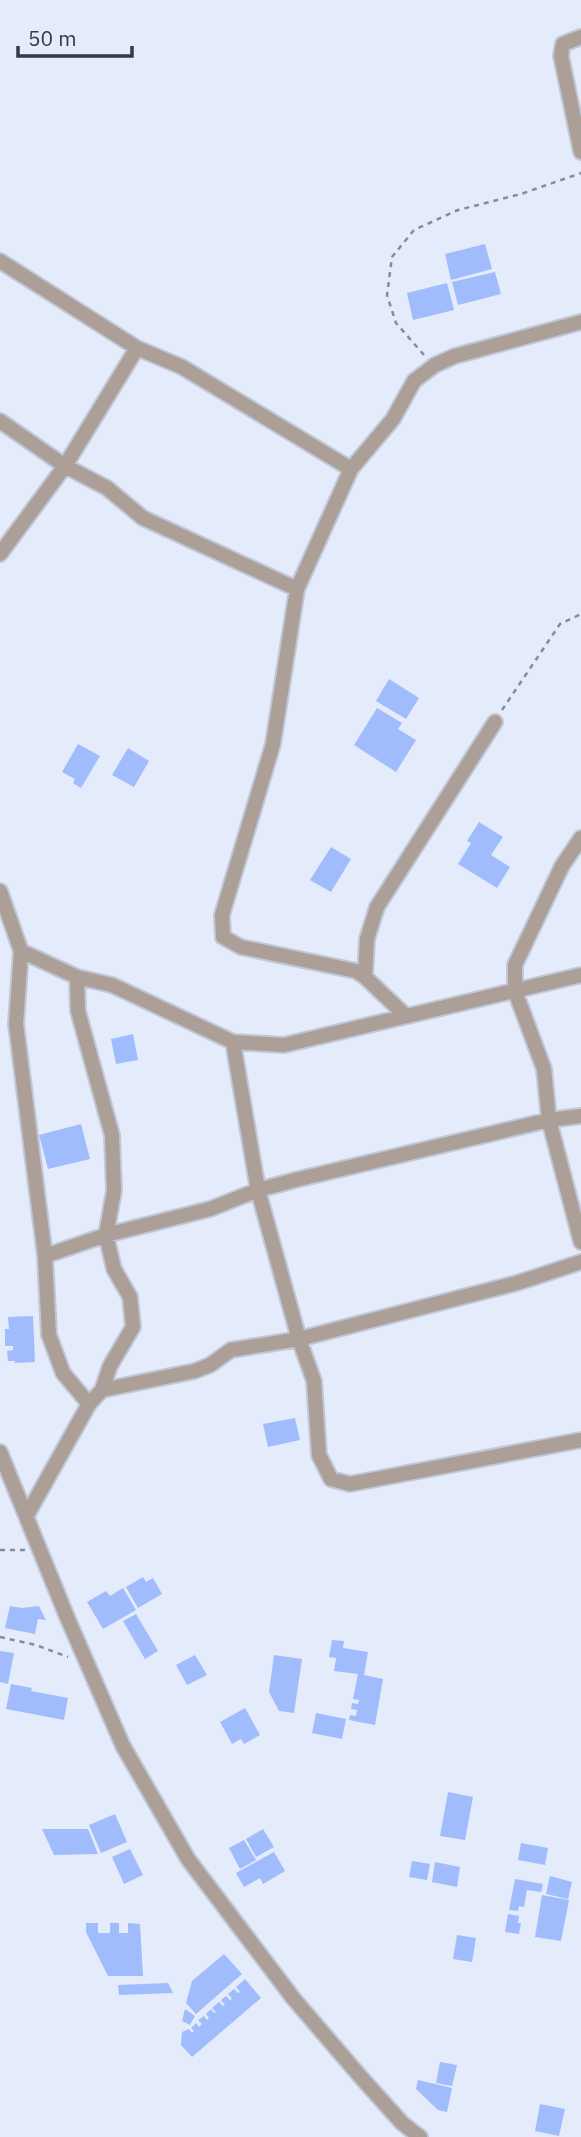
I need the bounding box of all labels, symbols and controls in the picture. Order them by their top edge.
scale bar [18,14,131,58]
text: 50 m [28,24,77,52]

